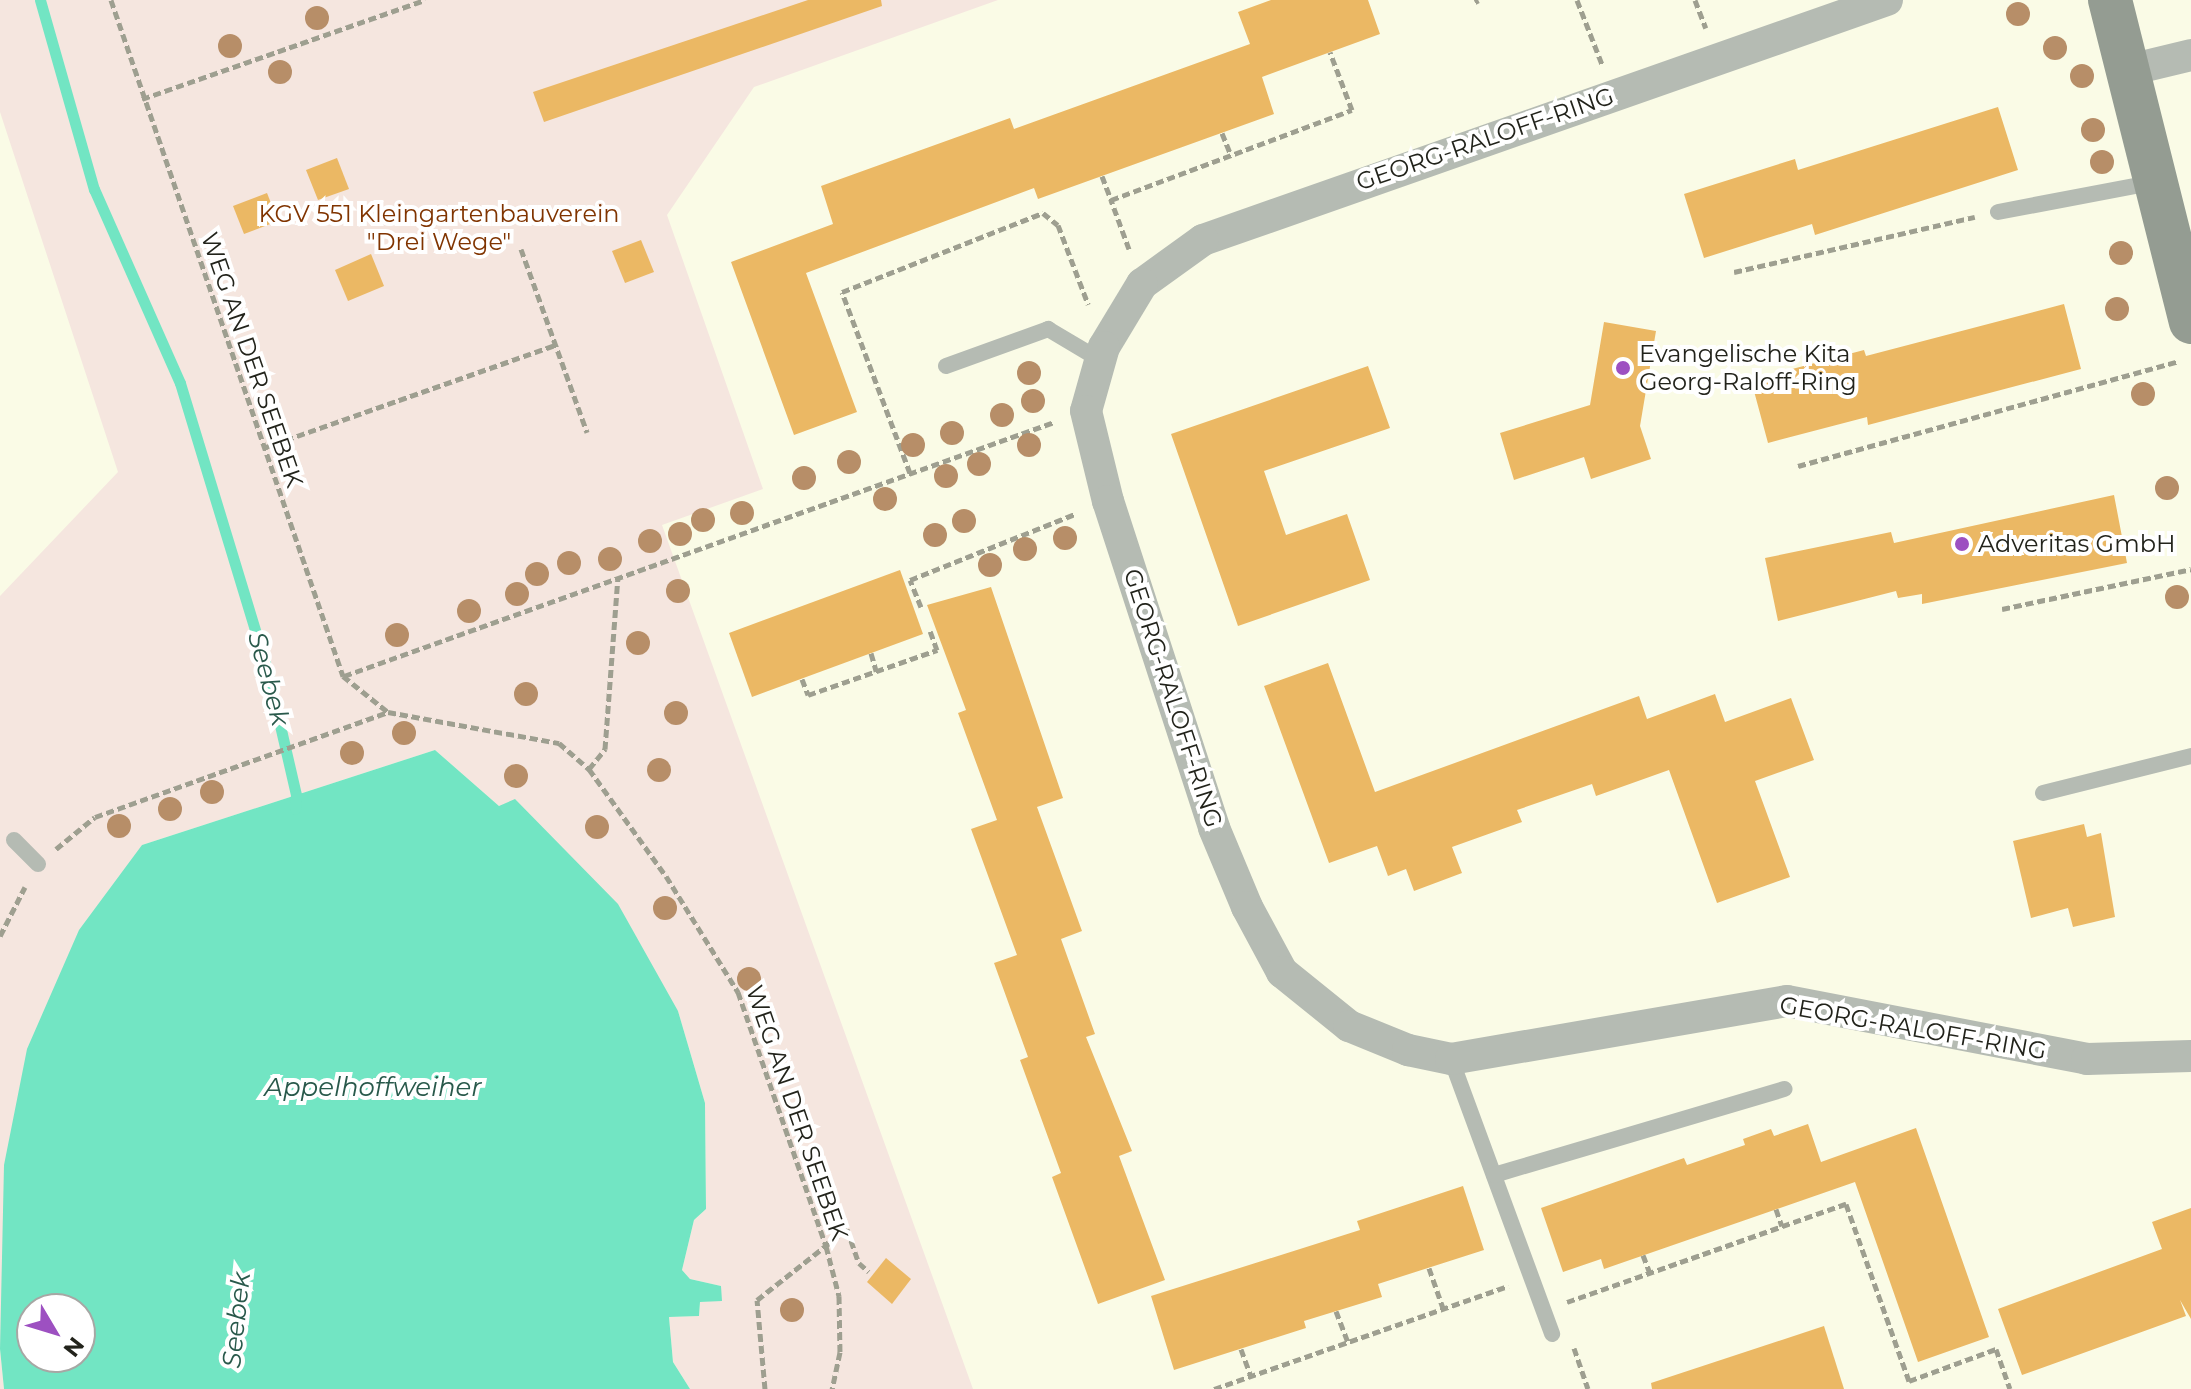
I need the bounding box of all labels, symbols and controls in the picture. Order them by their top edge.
street label: GEORG-RALOFF-RING [1352,81,1618,197]
park label: KGV 551 Kleingartenbauverein "Drei Wege" [258,200,620,256]
street label: WEG AN DER SEEBEK [195,229,309,491]
place label: Evangelische Kita Georg-Raloff-Ring [1639,340,1857,396]
marker: Evangelische Kita Georg-Raloff-Ring [1614,359,1632,377]
place label: Adveritas GmbH [1978,530,2175,558]
marker: Adveritas GmbH [1953,535,1971,553]
street label: GEORG-RALOFF-RING [1118,565,1228,831]
water label: Seebek [240,629,296,729]
street label: WEG AN DER SEEBEK [740,982,854,1244]
street label: GEORG-RALOFF-RING [1777,990,2049,1066]
water label: Appelhoffweiher [264,1072,482,1104]
water label: Seebek [216,1271,258,1369]
north arrow [16,1293,96,1373]
text: N [58,1332,90,1362]

